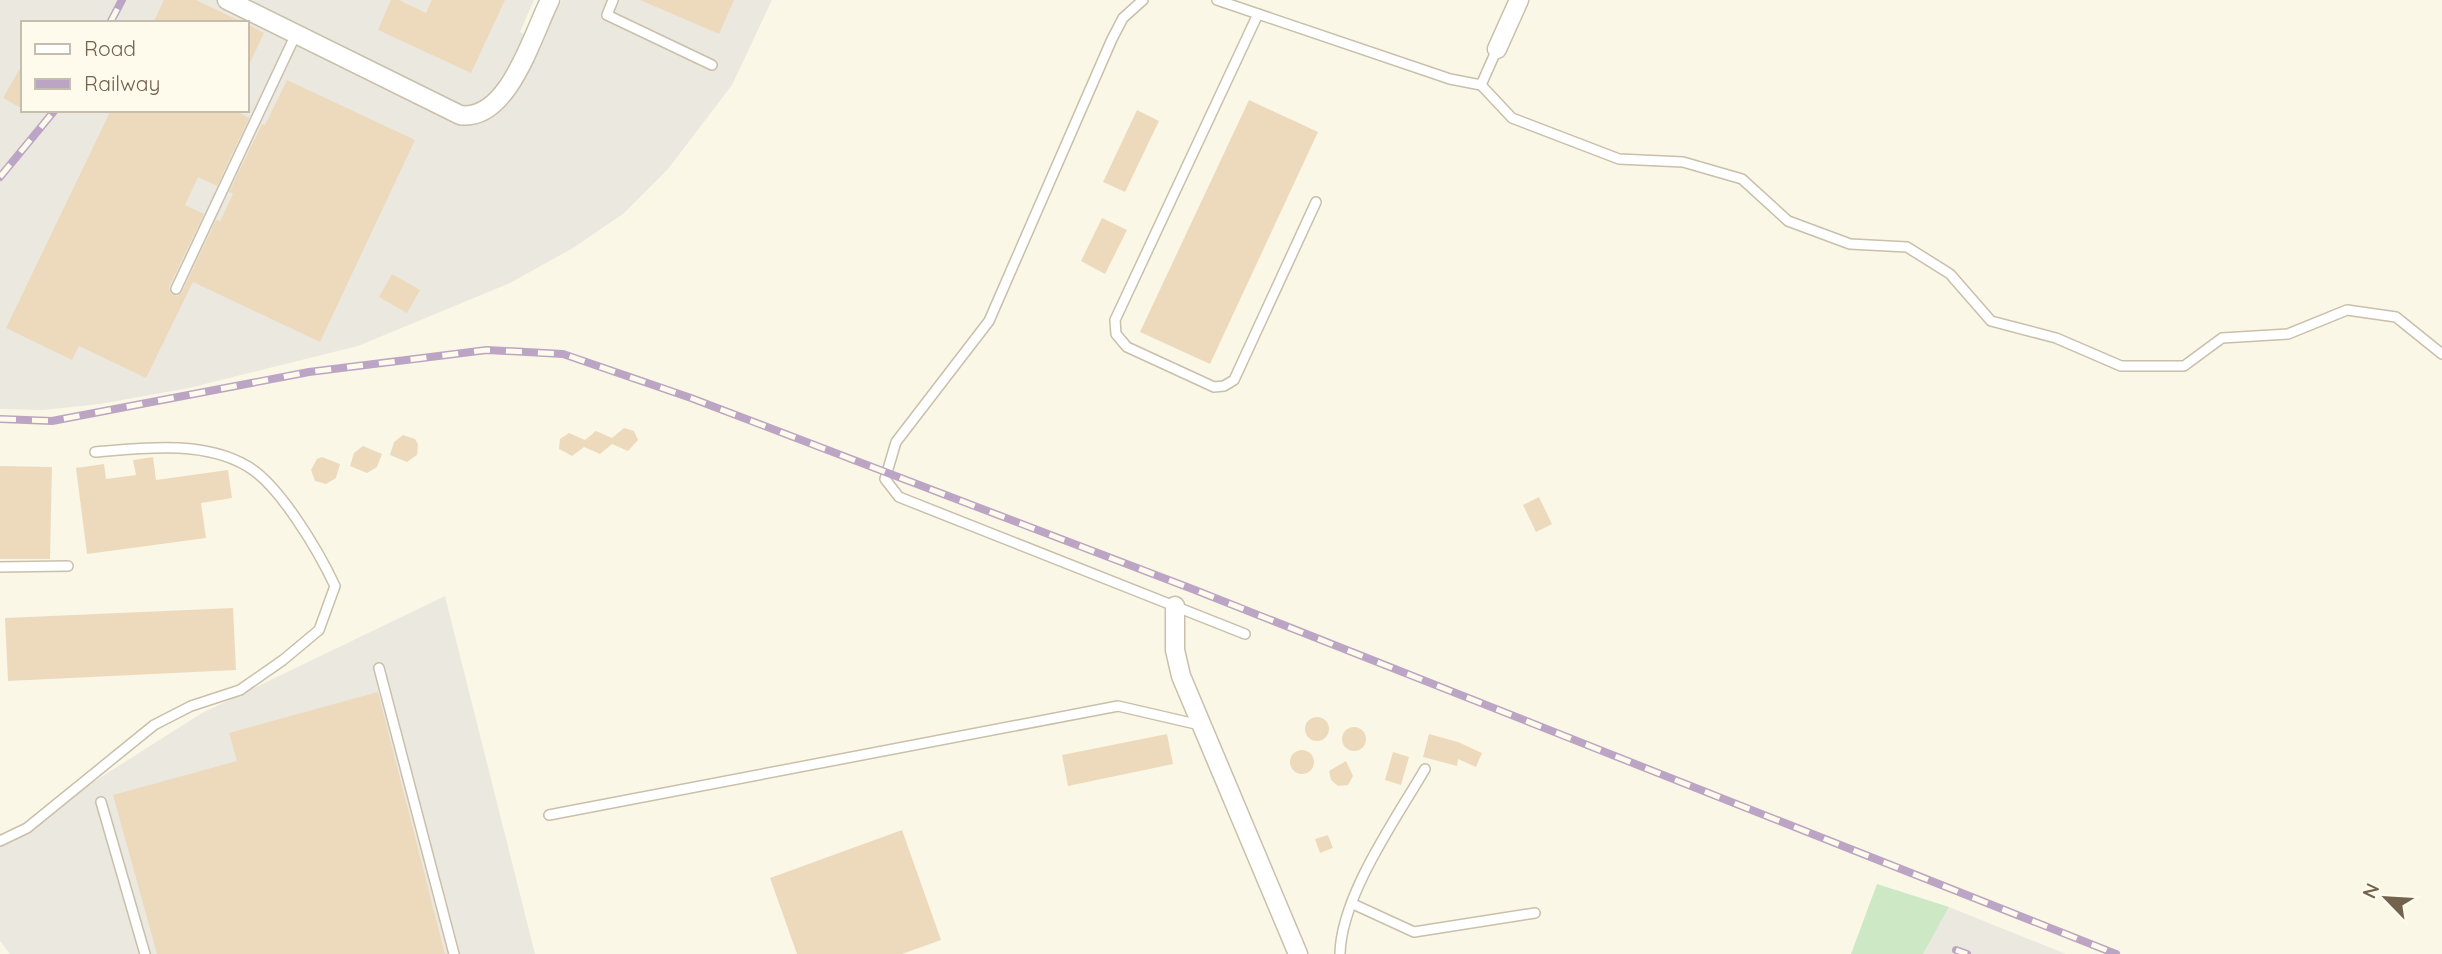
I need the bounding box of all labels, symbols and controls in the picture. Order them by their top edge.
legend [21,21,248,112]
text: Road [84,35,136,61]
text: Railway [84,70,160,96]
north arrow [2351,863,2421,933]
text: N [2357,879,2384,902]

